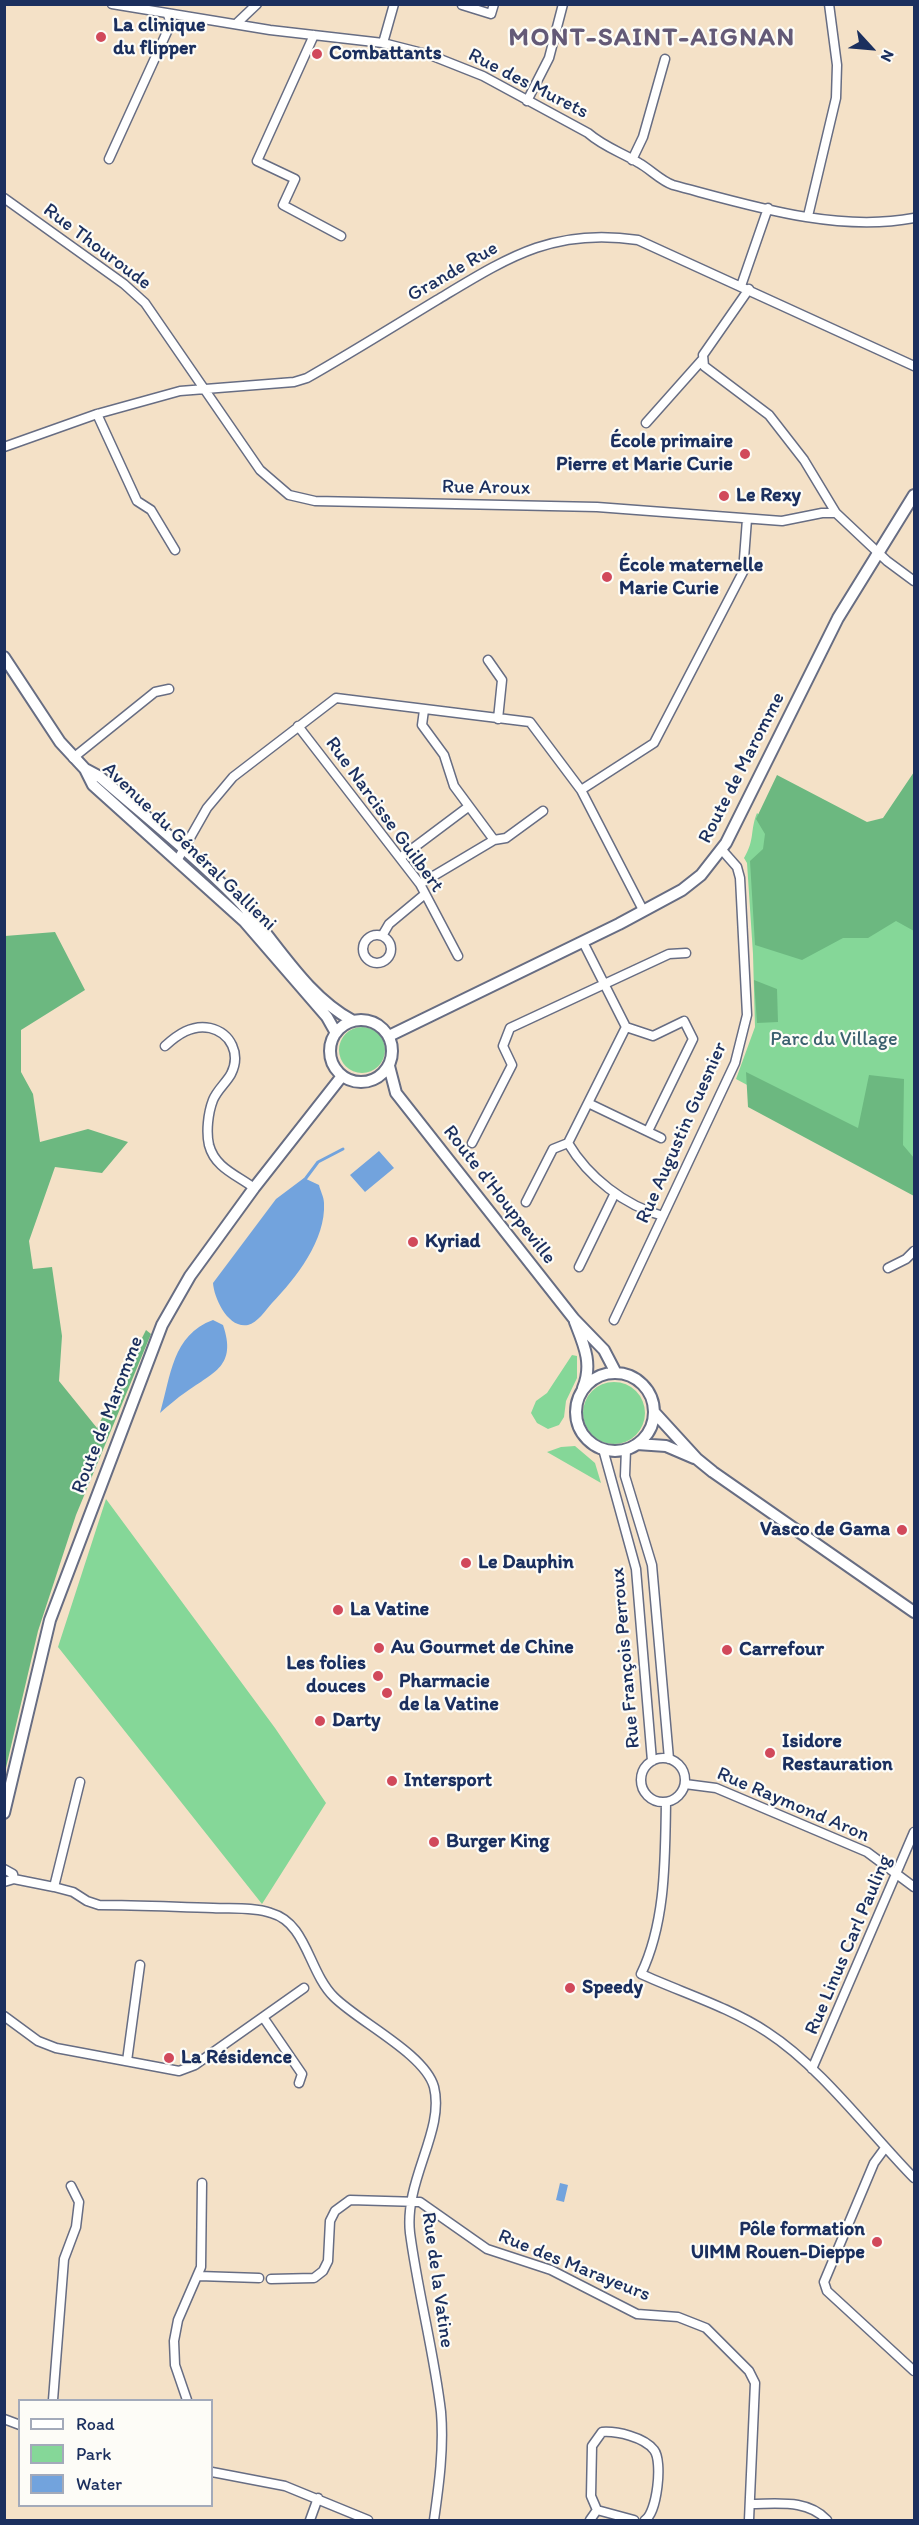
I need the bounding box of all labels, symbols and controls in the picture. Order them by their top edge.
place label: La clinique du flipper [113,14,206,61]
north arrow [841,18,901,78]
district label: MONT-SAINT-AIGNAN [510,22,794,54]
marker: La clinique du flipper [94,30,108,44]
place label: Combattants [329,42,442,66]
street label: Rue des Murets [464,43,592,125]
marker: Combattants [310,47,324,61]
text: N [877,47,899,65]
street label: Rue Thouroude [38,198,156,296]
street label: Grande Rue [404,237,502,307]
place label: École primaire Pierre et Marie Curie [556,430,733,477]
marker: École primaire Pierre et Marie Curie [738,447,752,461]
street label: Rue Aroux [442,475,530,501]
place label: Le Rexy [736,484,801,508]
marker: Le Rexy [717,489,731,503]
place label: École maternelle Marie Curie [619,554,763,601]
marker: École maternelle Marie Curie [600,570,614,584]
street label: Route de Maromme [693,688,791,848]
street label: Rue Narcisse Guilbert [320,733,448,897]
street label: Avenue du Général Gallieni [97,758,281,936]
park label: Parc du Village [770,1028,898,1052]
street label: Rue Augustin Guesnier [631,1039,733,1227]
street label: Route d'Houppeville [437,1121,561,1269]
place label: Kyriad [425,1230,480,1254]
marker: Kyriad [406,1235,420,1249]
street label: Route de Maromme [67,1333,149,1497]
place label: Vasco de Gama [760,1518,890,1542]
marker: Vasco de Gama [895,1523,909,1537]
place label: Le Dauphin [478,1551,574,1575]
marker: Le Dauphin [459,1556,473,1570]
street label: Rue François Perroux [606,1567,646,1749]
place label: La Vatine [350,1598,429,1622]
marker: La Vatine [331,1603,345,1617]
place label: Au Gourmet de Chine [391,1636,574,1660]
place label: Carrefour [739,1638,824,1662]
marker: Au Gourmet de Chine [372,1641,386,1655]
marker: Carrefour [720,1643,734,1657]
place label: Les folies douces [286,1652,366,1699]
marker: Les folies douces [371,1669,385,1683]
place label: Pharmacie de la Vatine [399,1670,499,1717]
marker: Pharmacie de la Vatine [380,1686,394,1700]
place label: Darty [332,1709,381,1733]
marker: Darty [313,1714,327,1728]
place label: Isidore Restauration [782,1730,893,1777]
marker: Isidore Restauration [763,1746,777,1760]
street label: Rue Raymond Aron [713,1762,873,1848]
place label: Intersport [404,1769,492,1793]
marker: Intersport [385,1774,399,1788]
place label: Burger King [446,1830,549,1854]
marker: Burger King [427,1835,441,1849]
street label: Rue Linus Carl Pauling [800,1851,898,2039]
place label: Speedy [582,1976,643,2000]
marker: Speedy [563,1981,577,1995]
place label: La Résidence [181,2046,292,2070]
marker: La Résidence [162,2051,176,2065]
street label: Rue de la Vatine [416,2211,458,2349]
place label: Pôle formation UIMM Rouen-Dieppe [691,2218,865,2265]
street label: Rue des Marayeurs [494,2225,654,2307]
marker: Pôle formation UIMM Rouen-Dieppe [870,2235,884,2249]
legend [18,2399,213,2507]
text: Road [76,2413,115,2435]
text: Park [76,2443,111,2465]
text: Water [76,2473,122,2495]

